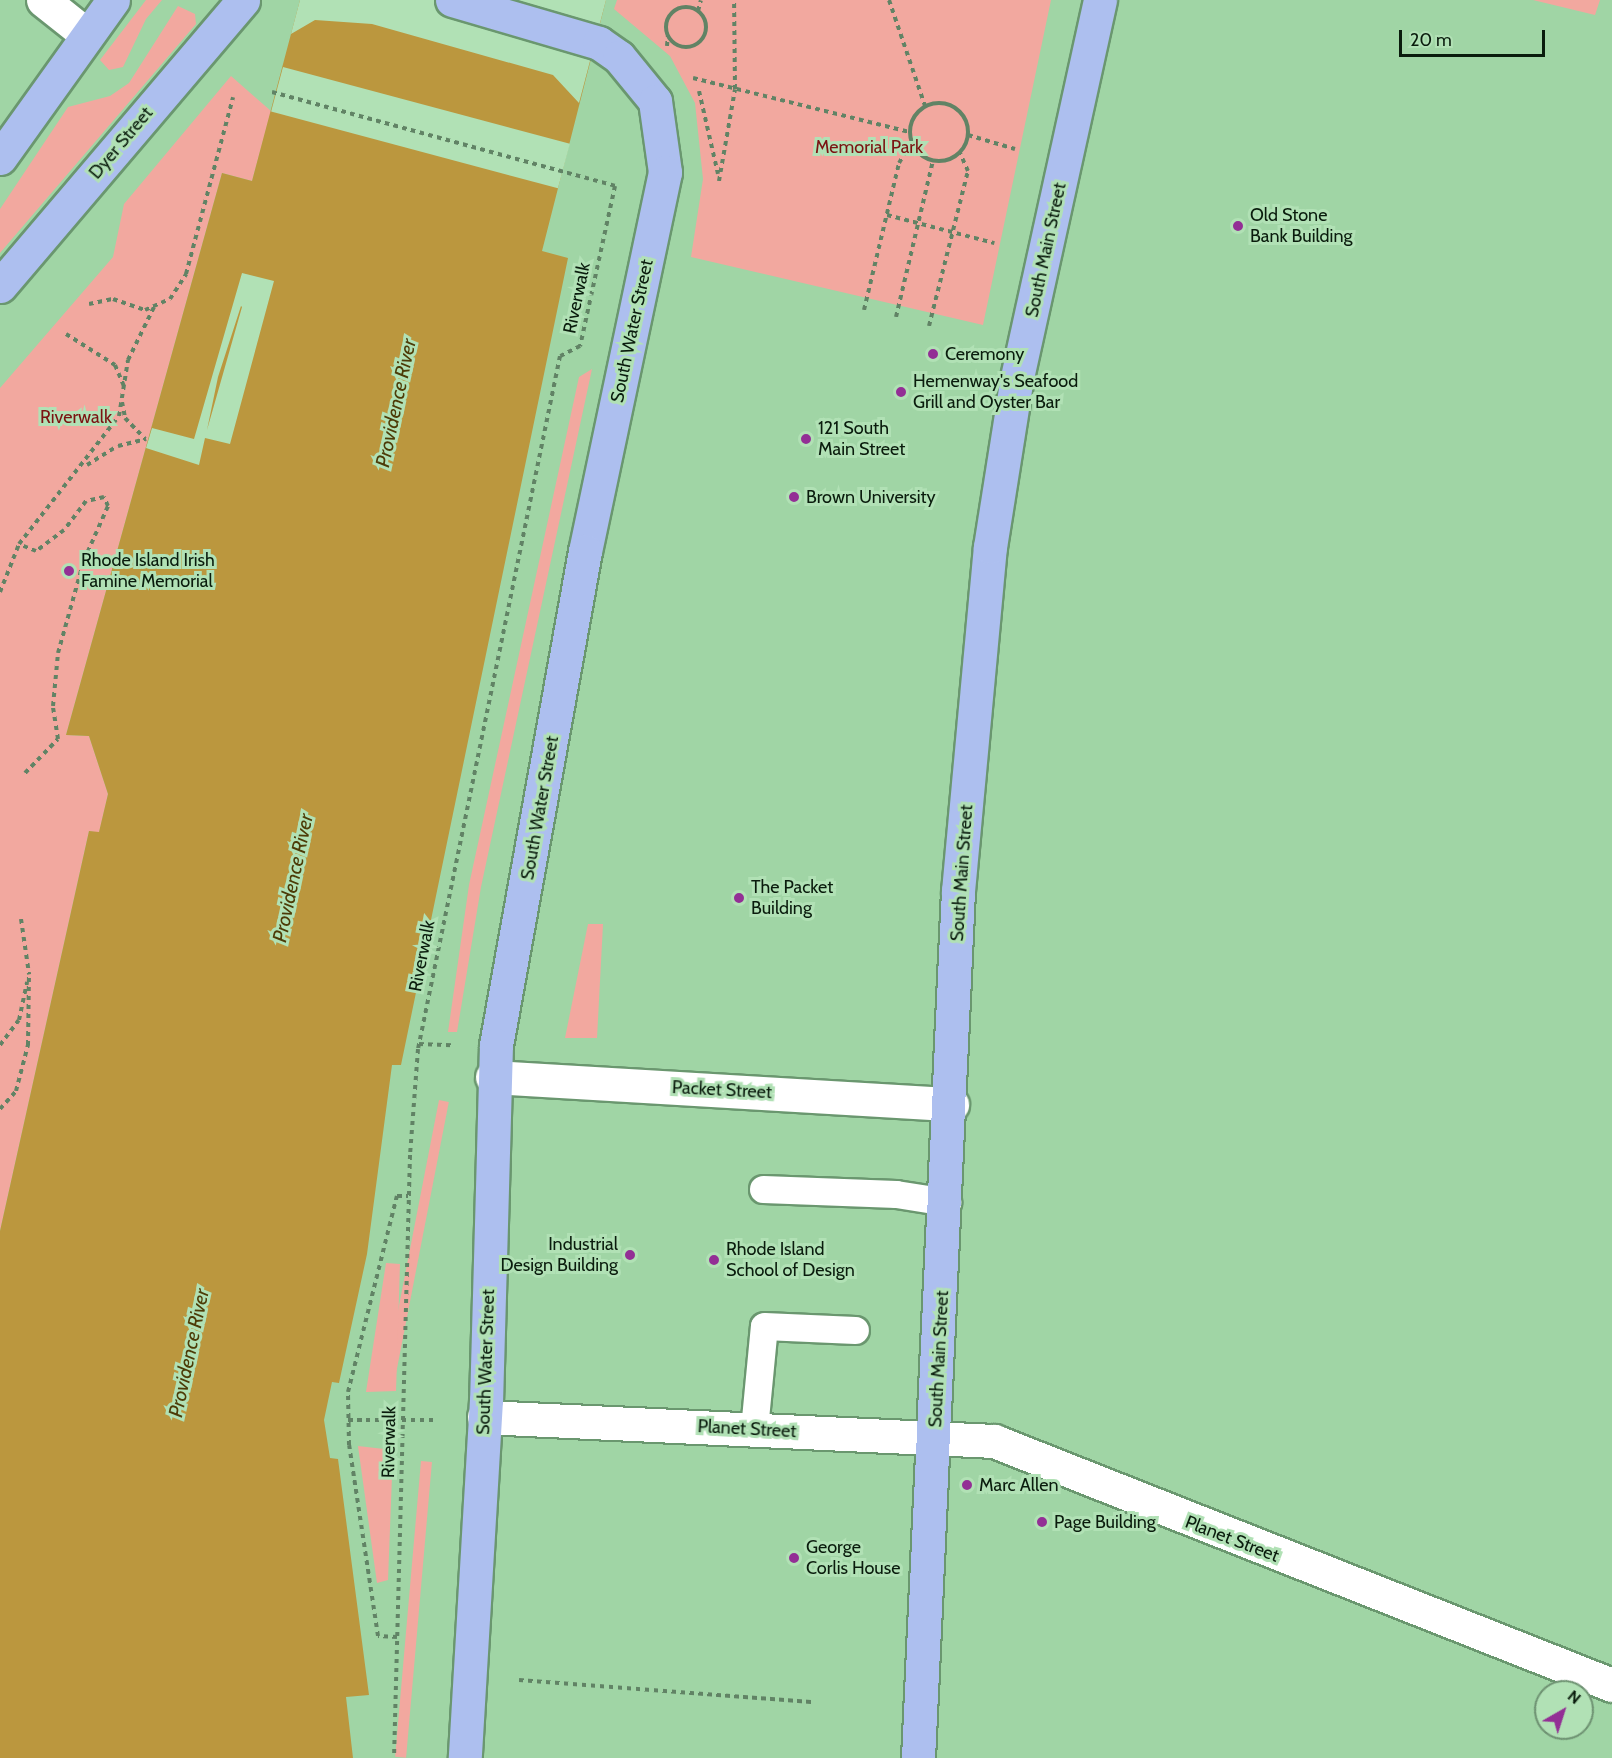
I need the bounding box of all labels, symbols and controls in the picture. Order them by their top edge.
scale bar [1402,18,1548,56]
text: 20 m [1410,29,1452,51]
street label: Dyer Street [85,103,157,183]
park label: Memorial Park [815,136,923,158]
street label: South Main Street [1021,181,1071,319]
place label: Old Stone Bank Building [1250,205,1352,248]
marker: Old Stone Bank Building [1231,219,1245,233]
street label: South Water Street [606,258,658,404]
street label: Riverwalk [559,261,595,335]
water label: Providence River [371,337,421,469]
place label: Ceremony [945,343,1024,365]
marker: Ceremony [926,347,940,361]
place label: Hemenway's Seafood Grill and Oyster Bar [913,371,1078,413]
marker: Hemenway's Seafood Grill and Oyster Bar [894,385,908,399]
park label: Riverwalk [40,406,112,428]
place label: 121 South Main Street [818,418,905,460]
marker: 121 South Main Street [799,432,813,446]
place label: Brown University [806,486,936,508]
marker: Brown University [787,490,801,504]
place label: Rhode Island Irish Famine Memorial [81,550,215,592]
marker: Rhode Island Irish Famine Memorial [62,564,76,578]
street label: South Water Street [517,734,563,882]
street label: South Main Street [946,804,978,942]
water label: Providence River [268,812,318,944]
place label: The Packet Building [751,877,833,920]
marker: The Packet Building [732,891,746,905]
street label: Riverwalk [405,919,439,993]
street label: Packet Street [671,1077,773,1103]
place label: Industrial Design Building [501,1234,618,1276]
place label: Rhode Island School of Design [726,1239,855,1282]
marker: Industrial Design Building [623,1248,637,1262]
marker: Rhode Island School of Design [707,1253,721,1267]
water label: Providence River [164,1287,214,1419]
street label: South Water Street [473,1289,499,1435]
street label: South Main Street [925,1290,953,1428]
street label: Riverwalk [378,1406,400,1478]
street label: Planet Street [697,1416,797,1442]
place label: Marc Allen [979,1474,1058,1496]
marker: Marc Allen [960,1478,974,1492]
place label: Page Building [1054,1511,1156,1533]
street label: Planet Street [1182,1511,1282,1567]
marker: Page Building [1035,1515,1049,1529]
place label: George Corlis House [806,1537,900,1580]
marker: George Corlis House [787,1551,801,1565]
north arrow [1534,1680,1594,1740]
text: N [1564,1686,1585,1708]

